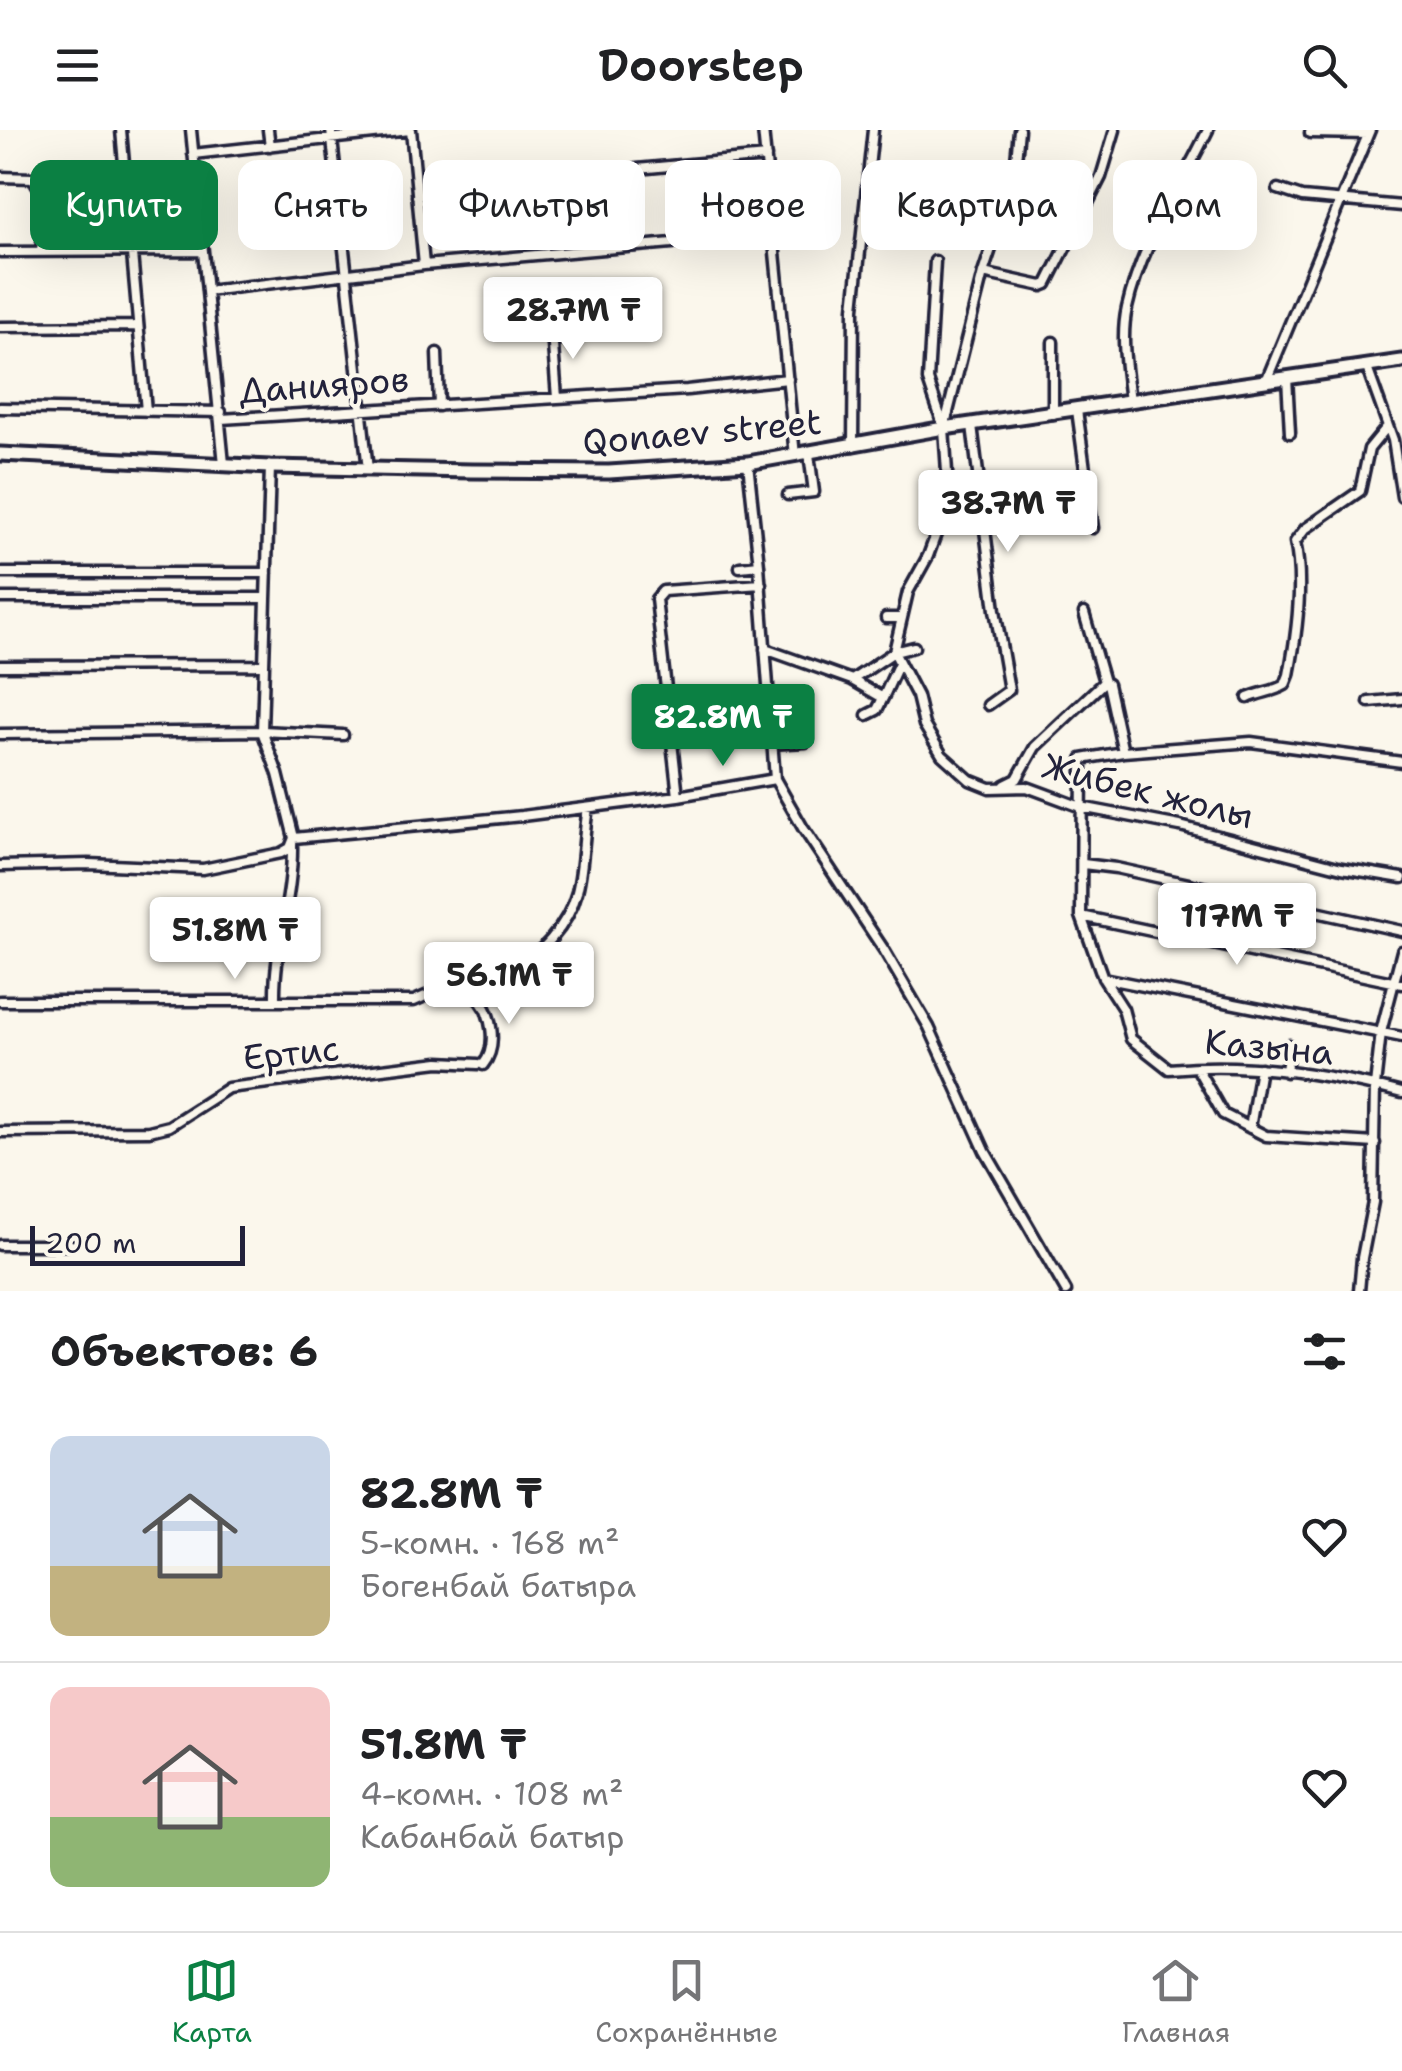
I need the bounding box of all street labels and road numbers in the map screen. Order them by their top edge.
street label: Данияров [238,355,410,414]
street label: Qonaev street [580,398,824,465]
street label: Жибек жолы [1038,742,1258,839]
street label: Казына [1203,1017,1335,1076]
street label: Ертис [241,1024,341,1081]

